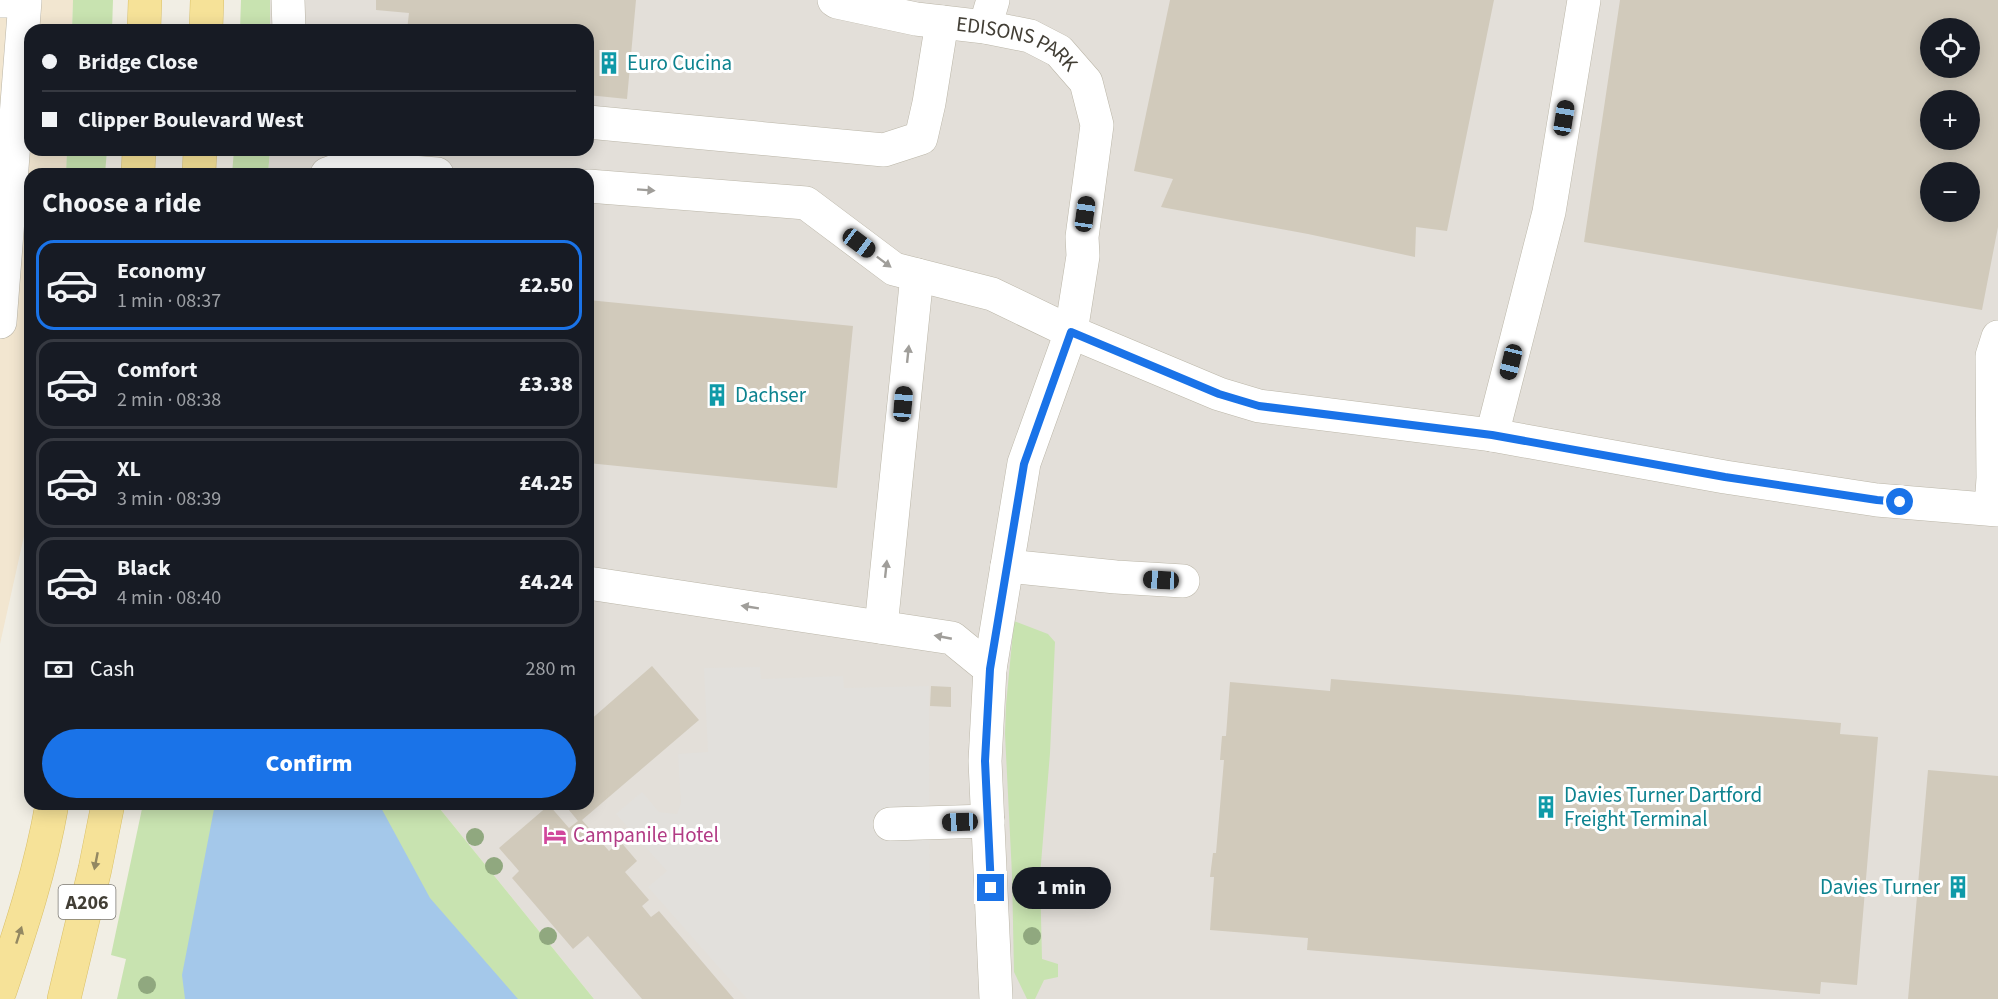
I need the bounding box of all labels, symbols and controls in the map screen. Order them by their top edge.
street label: EDISONS PARK [955,9,1086,79]
map controls [1920,18,1980,222]
button: locate [1920,18,1980,78]
text: Bridge Close [78,46,198,78]
place label: Euro Cucina [627,48,732,78]
building icon: Euro Cucina [596,50,622,76]
button: + [1920,90,1980,150]
car [1552,99,1576,137]
text: Clipper Boulevard West [78,104,304,136]
button: − [1920,162,1980,222]
text: Choose a ride [42,184,202,223]
one-way arrow [637,185,656,195]
car [1074,195,1096,233]
car [839,225,879,261]
text: Economy [117,255,206,287]
one-way arrow [876,255,892,268]
icon: car [45,258,99,312]
text: £2.50 [519,269,573,301]
text: 1 min · 08:37 [117,287,221,315]
car [1498,342,1524,382]
one-way arrow [903,344,913,363]
text: Comfort [117,354,198,386]
icon: car [45,357,99,411]
text: £3.38 [519,368,573,400]
place label: Dachser [735,380,807,410]
building icon: Dachser [704,382,730,408]
car [892,385,914,423]
text: 2 min · 08:38 [117,386,221,414]
text: XL [117,453,141,485]
icon: car [45,456,99,510]
text: £4.25 [519,467,573,499]
text: 3 min · 08:39 [117,485,221,513]
route start [1886,488,1913,515]
text: Black [117,552,171,584]
icon: car [45,555,99,609]
one-way arrow [881,559,891,578]
text: £4.24 [519,566,573,598]
car [1143,570,1179,590]
text: 4 min · 08:40 [117,584,221,612]
one-way arrow [740,603,759,612]
one-way arrow [933,632,952,641]
icon: cash [42,653,75,686]
text: Cash [90,653,135,685]
text: 280 m [526,655,576,683]
button: Confirm [42,729,576,798]
place label: Davies Turner Dartford Freight Terminal [1564,780,1762,834]
building icon: Davies Turner Dartford Freight Terminal [1533,794,1559,820]
car [942,812,978,832]
place label: Campanile Hotel [573,820,719,850]
hotel icon: Campanile Hotel [542,822,568,848]
one-way arrow [91,852,100,871]
callout: 1 min [1012,867,1111,909]
place label: Davies Turner [1820,872,1941,902]
route end [977,874,1004,901]
text: 1 min [1037,874,1086,902]
building icon: Davies Turner [1945,874,1971,900]
road number: A206 [58,885,116,919]
one-way arrow [14,926,24,944]

